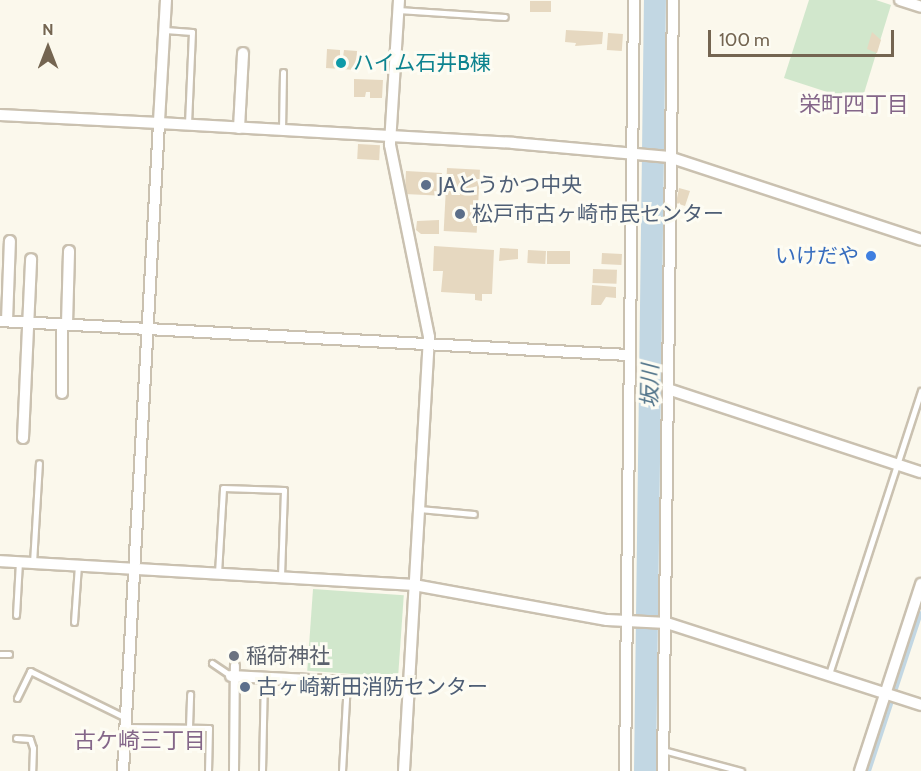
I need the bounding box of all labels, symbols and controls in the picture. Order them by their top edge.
north arrow [18,18,78,78]
scale bar [711,18,897,56]
text: N [42,20,54,39]
text: 100 m [719,29,770,51]
place label: ハイム石井B棟 [353,50,492,76]
marker: ハイム石井B棟 [334,56,348,70]
district label: 栄町四丁目 [799,92,909,118]
place label: JAとうかつ中央 [438,172,582,198]
marker: JAとうかつ中央 [419,178,433,192]
place label: 松戸市古ヶ崎市民センター [472,201,724,227]
marker: 松戸市古ヶ崎市民センター [453,207,467,221]
place label: いけだや [775,243,859,269]
marker: いけだや [864,249,878,263]
water label: 坂川 [636,364,664,408]
place label: 稲荷神社 [246,643,330,669]
marker: 稲荷神社 [227,649,241,663]
place label: 古ヶ崎新田消防センター [257,674,488,700]
marker: 古ヶ崎新田消防センター [238,680,252,694]
district label: 古ケ崎三丁目 [74,728,206,754]

